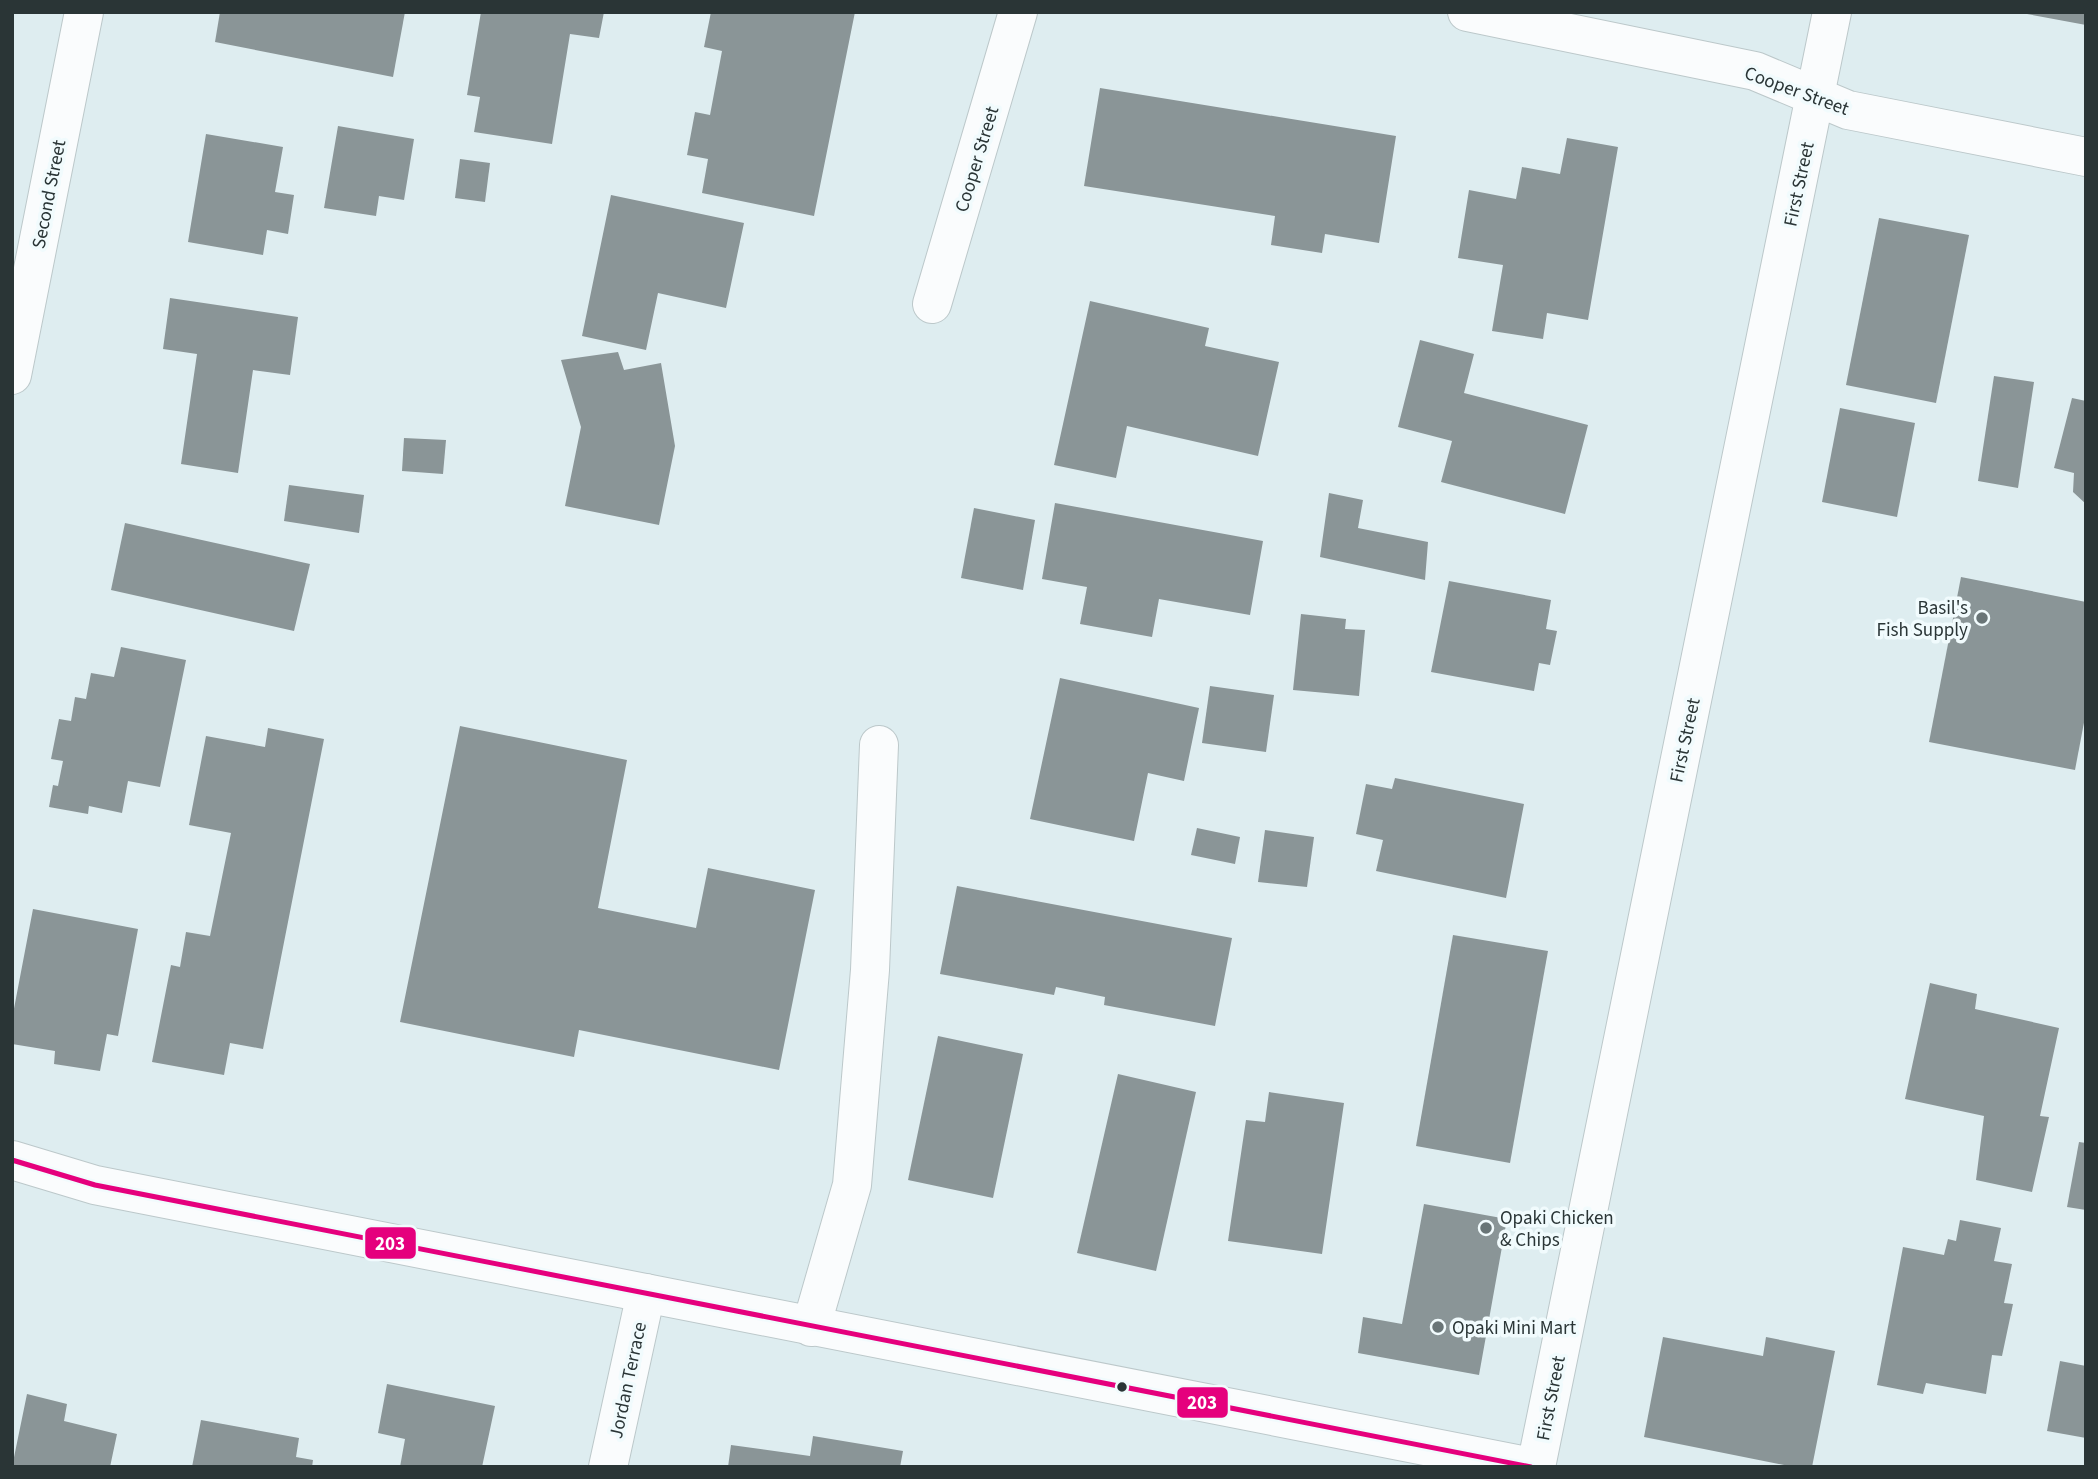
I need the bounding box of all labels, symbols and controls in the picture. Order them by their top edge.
street label: Cooper Street [1740,60,1853,123]
street label: Cooper Street [949,103,1007,216]
street label: Second Street [26,137,73,251]
street label: First Street [1777,139,1822,229]
place label: Basil's Fish Supply [1877,595,1968,644]
marker: Basil's Fish Supply [1974,610,1990,626]
street label: First Street [1663,695,1708,785]
place label: Opaki Chicken & Chips [1500,1205,1614,1254]
marker: Opaki Chicken & Chips [1478,1220,1494,1236]
line badge: 203 [364,1226,417,1260]
text: 203 [375,1231,405,1258]
place label: Opaki Mini Mart [1452,1315,1577,1342]
marker: Opaki Mini Mart [1430,1319,1446,1335]
street label: Jordan Terrace [603,1320,654,1441]
street label: First Street [1530,1353,1573,1443]
unlabelled marker [1115,1380,1129,1394]
line badge: 203 [1176,1386,1229,1419]
text: 203 [1187,1390,1217,1417]

